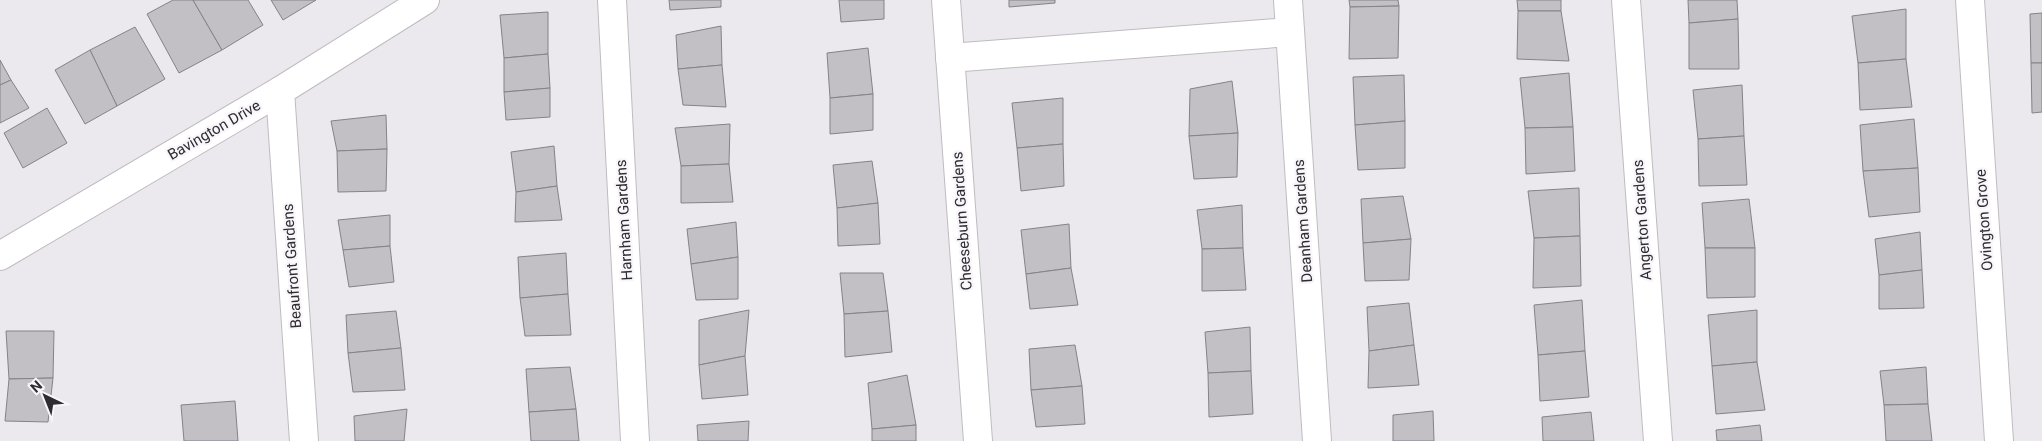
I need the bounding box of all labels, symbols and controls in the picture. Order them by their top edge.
street label: Bavington Drive [164,96,264,164]
street label: Cheeseburn Gardens [948,151,976,291]
street label: Harnham Gardens [612,159,636,281]
street label: Deanham Gardens [1290,159,1316,283]
street label: Angerton Gardens [1629,159,1655,281]
street label: Ovington Grove [1971,168,1997,271]
street label: Beaufront Gardens [279,203,305,329]
north arrow [20,371,70,421]
text: N [27,377,45,396]

